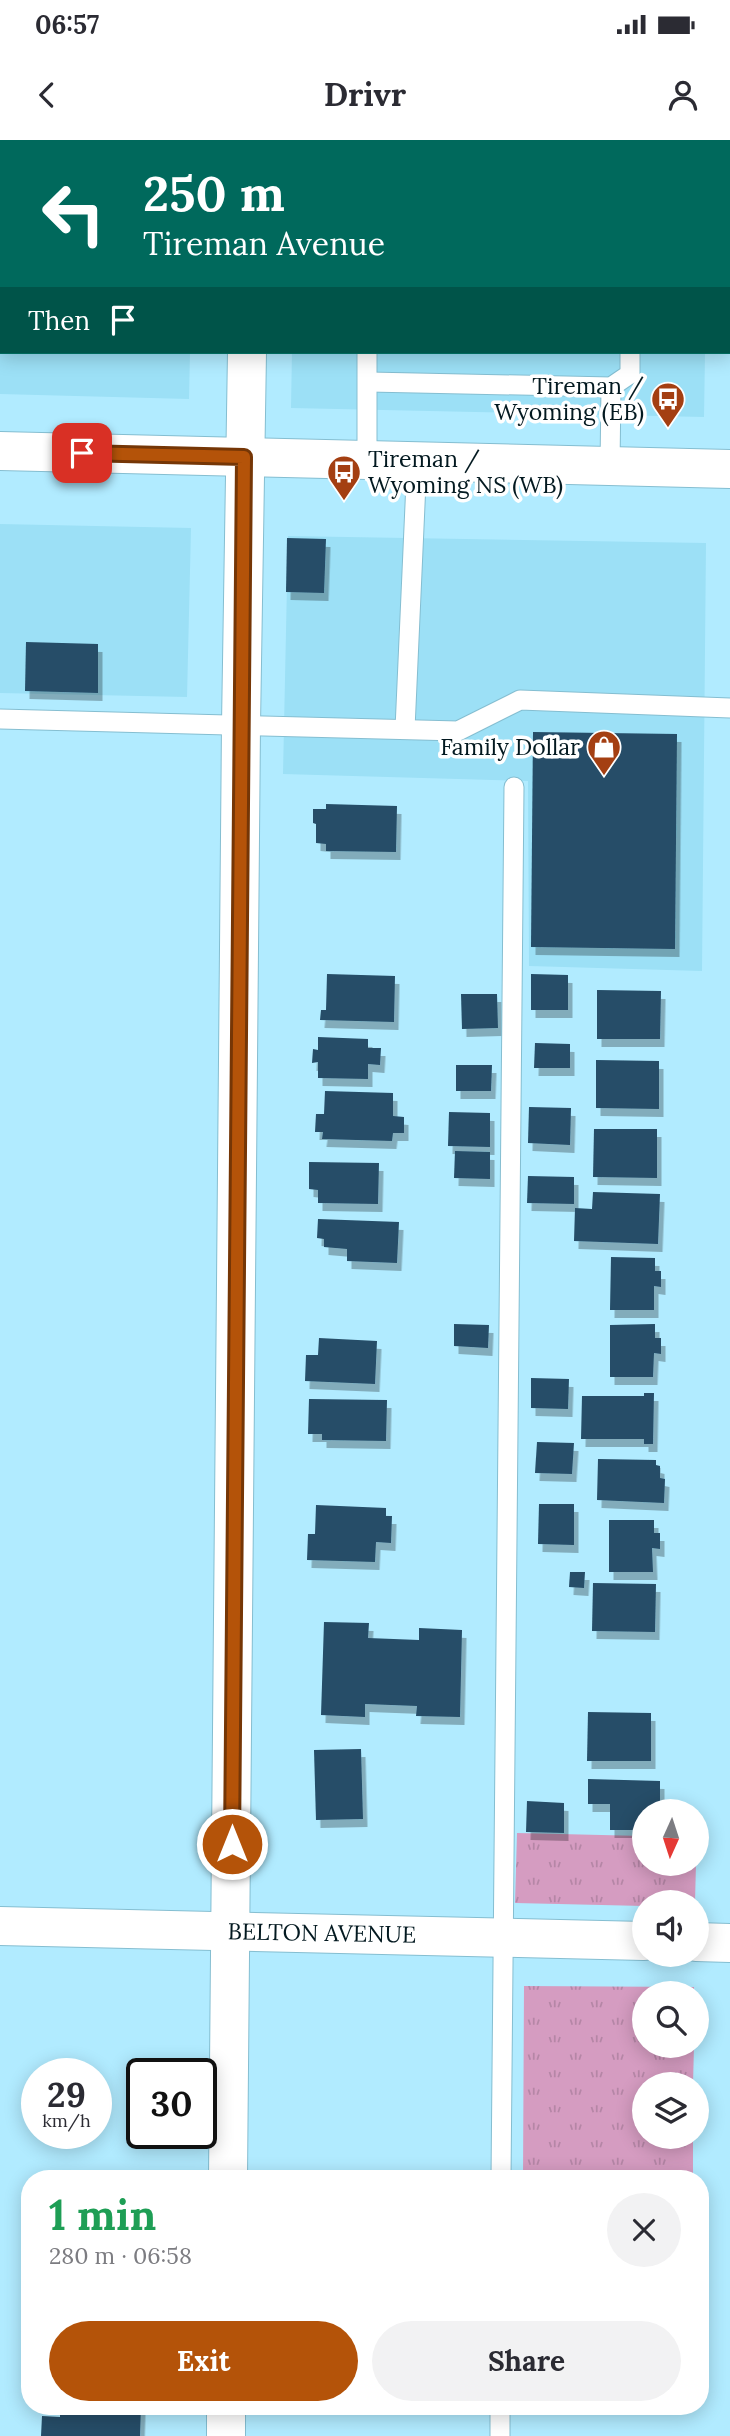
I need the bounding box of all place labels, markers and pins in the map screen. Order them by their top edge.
place label: Tireman / Wyoming (EB) [494,371,644,427]
bus stop icon: Tireman / Wyoming (EB) [649,380,687,429]
pin [52,423,112,483]
place label: Tireman / Wyoming NS (WB) [368,444,563,500]
bus stop icon: Tireman / Wyoming NS (WB) [325,453,363,502]
shop icon: Family Dollar [585,728,623,777]
place label: Family Dollar [440,732,580,761]

